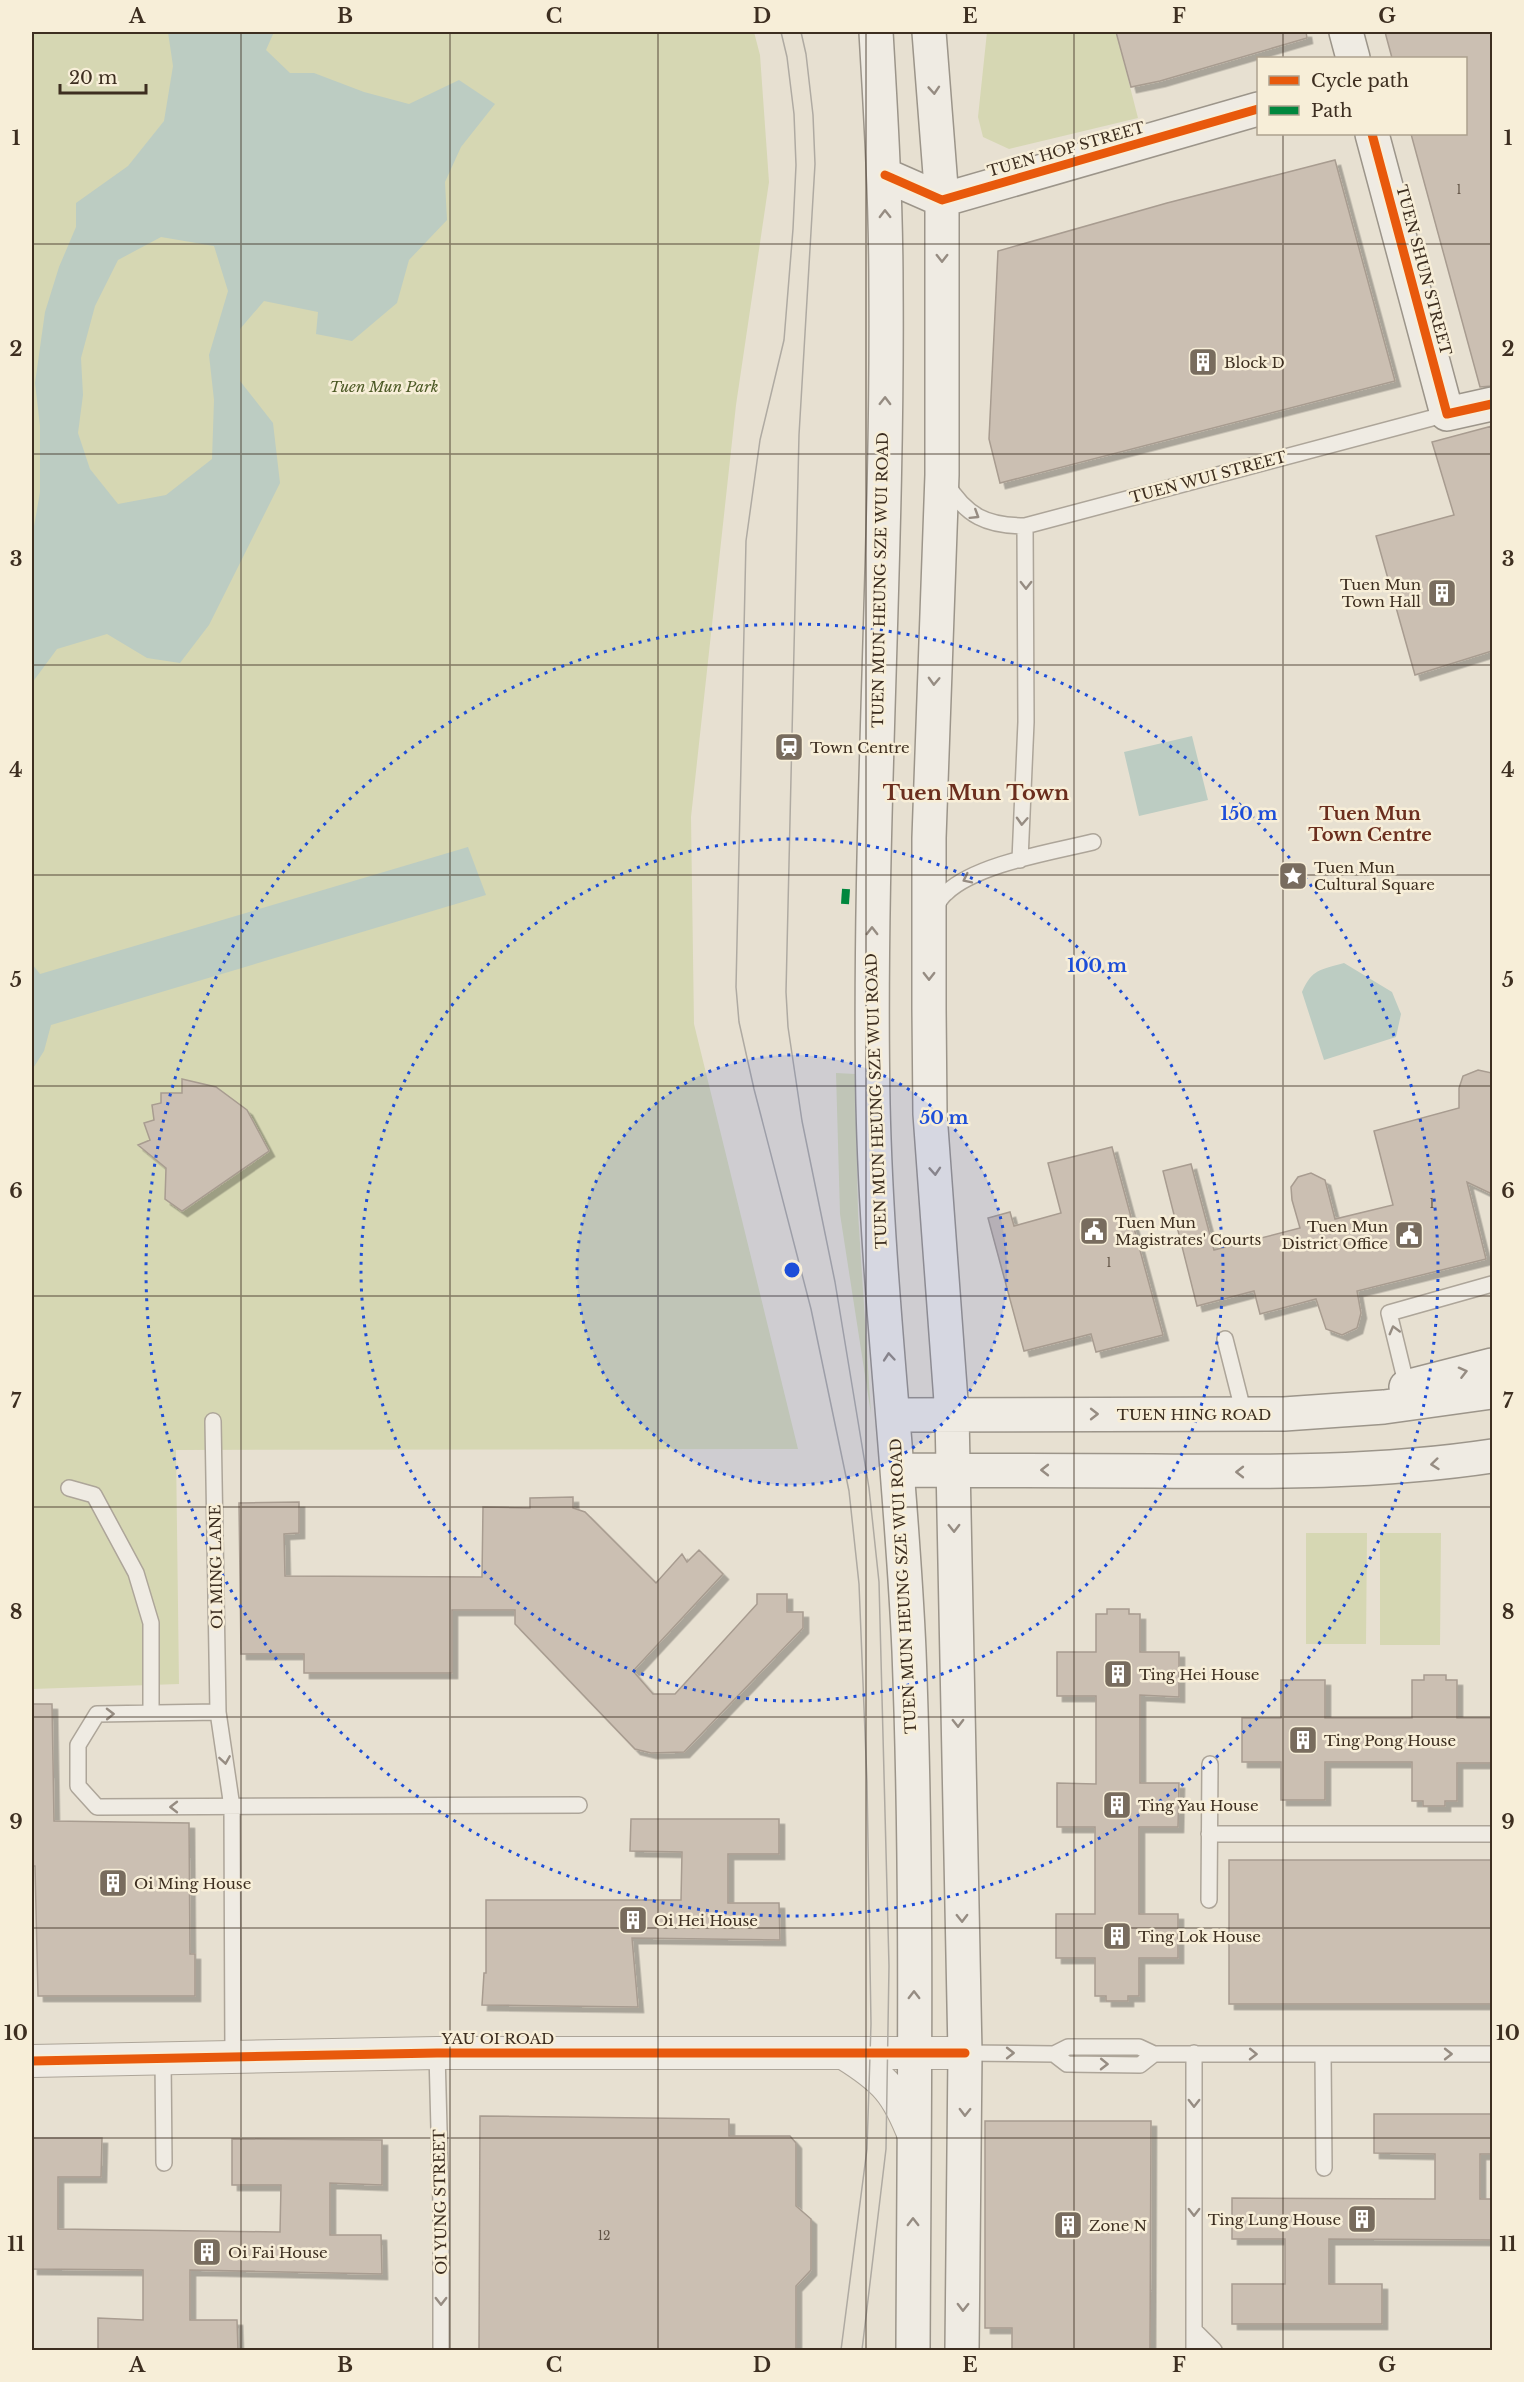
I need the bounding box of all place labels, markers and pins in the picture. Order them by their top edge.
building icon: Block D [1187,346,1219,378]
place label: Block D [1224,353,1285,372]
place label: Tuen Mun Town Hall [1340,575,1421,611]
building icon: Tuen Mun Town Hall [1426,577,1458,609]
station icon: Town Centre [773,731,805,763]
place label: Town Centre [810,738,910,757]
place label: Tuen Mun Cultural Square [1314,858,1435,894]
place icon: Tuen Mun Cultural Square [1277,860,1309,892]
place label: Tuen Mun Magistrates' Courts [1115,1213,1262,1249]
public building icon: Tuen Mun Magistrates' Courts [1078,1215,1110,1247]
place label: Tuen Mun District Office [1281,1217,1388,1253]
public building icon: Tuen Mun District Office [1393,1219,1425,1251]
centre of rings [782,1260,802,1280]
building icon: Ting Hei House [1102,1658,1134,1690]
place label: Ting Hei House [1139,1665,1259,1684]
building icon: Ting Pong House [1287,1724,1319,1756]
place label: Ting Pong House [1324,1731,1456,1750]
building icon: Ting Yau House [1101,1789,1133,1821]
place label: Ting Yau House [1138,1796,1259,1815]
building icon: Oi Ming House [97,1867,129,1899]
place label: Oi Ming House [134,1874,251,1893]
building icon: Oi Hei House [617,1904,649,1936]
place label: Oi Hei House [654,1911,758,1930]
building icon: Ting Lok House [1101,1920,1133,1952]
place label: Ting Lok House [1138,1927,1261,1946]
building icon: Ting Lung House [1346,2203,1378,2235]
building icon: Zone N [1052,2209,1084,2241]
place label: Ting Lung House [1208,2210,1341,2229]
place label: Zone N [1089,2216,1147,2235]
building icon: Oi Fai House [191,2236,223,2268]
place label: Oi Fai House [228,2243,328,2262]

